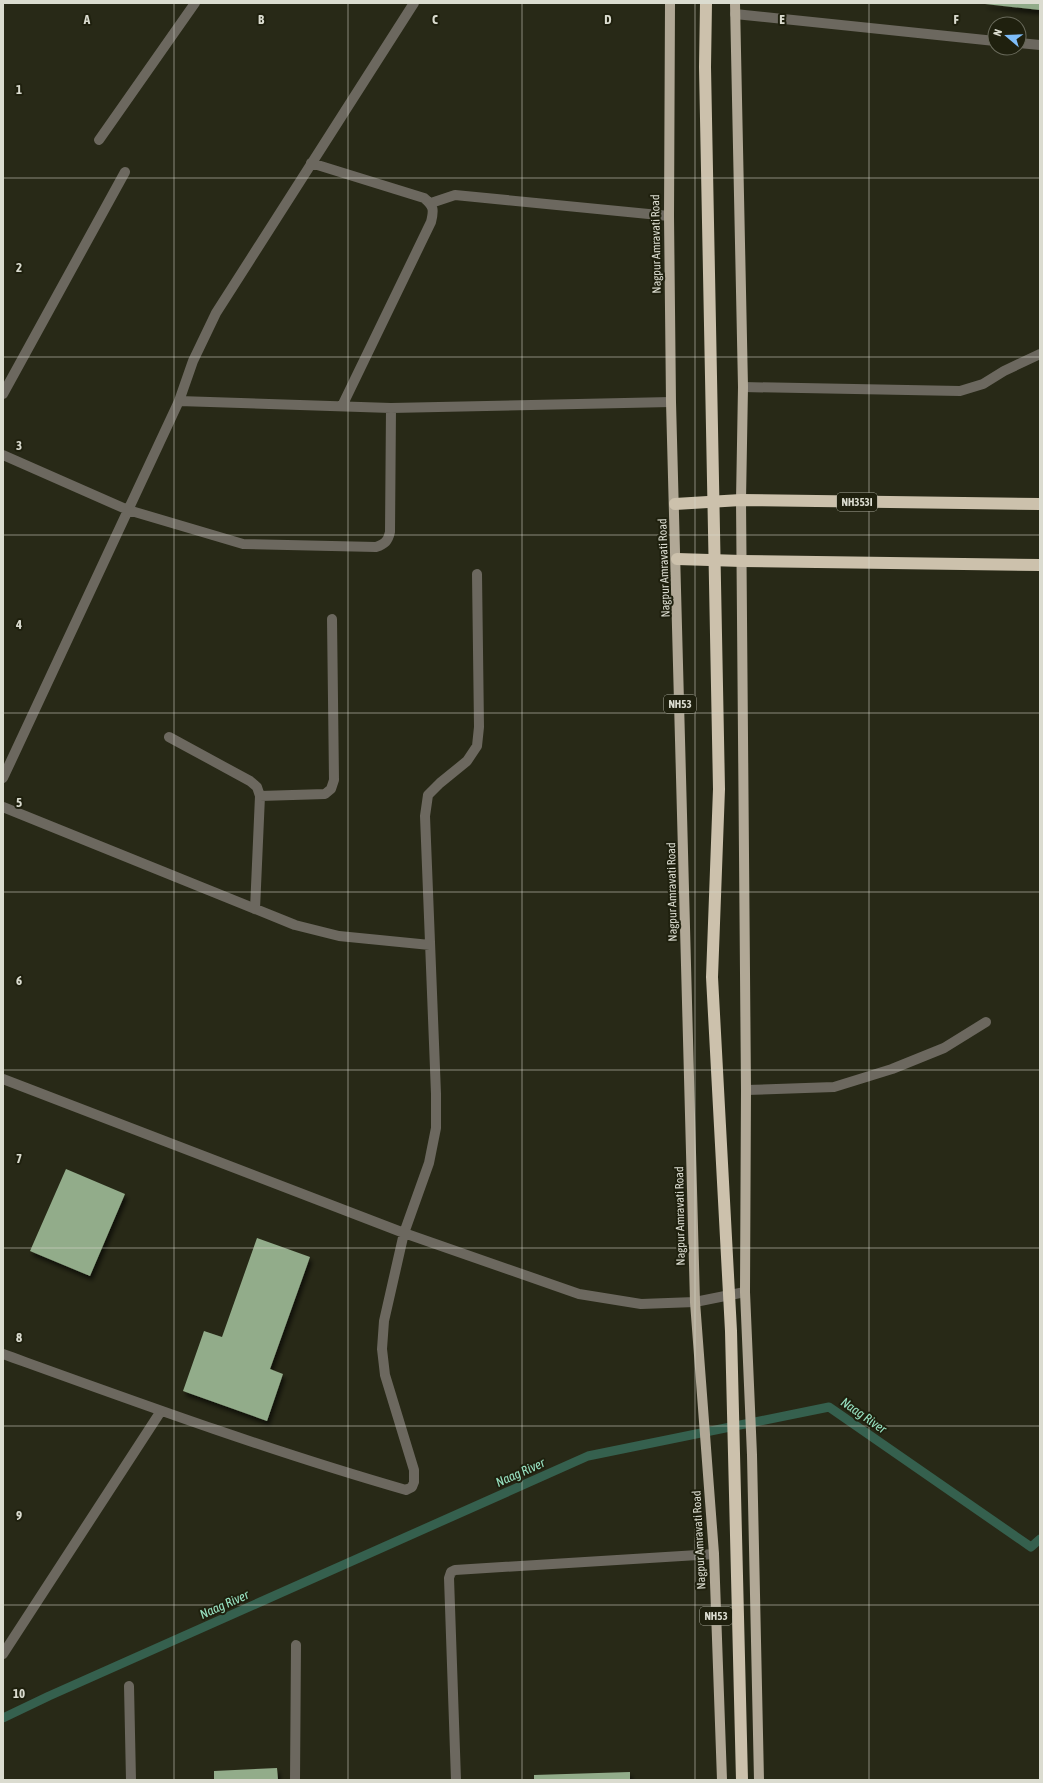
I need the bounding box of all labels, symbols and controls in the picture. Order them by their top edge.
text: A [83,12,91,27]
text: B [258,12,265,27]
text: C [432,12,438,27]
text: D [604,12,612,27]
text: E [779,12,785,27]
text: F [953,12,959,27]
north arrow [987,16,1027,56]
text: N [991,28,1004,38]
text: 1 [16,82,22,97]
street label: Nagpur Amravati Road [648,194,664,294]
text: 2 [16,260,22,275]
text: 3 [16,438,22,453]
road number: NH353I [837,493,877,511]
street label: Nagpur Amravati Road [655,518,673,618]
text: 4 [15,617,22,632]
road number: NH53 [664,695,696,713]
text: 5 [16,795,22,810]
street label: Nagpur Amravati Road [664,842,680,942]
text: 6 [16,973,22,988]
text: 7 [16,1151,22,1166]
street label: Nagpur Amravati Road [672,1166,688,1266]
text: 8 [16,1330,22,1345]
water label: Naag River [838,1394,890,1437]
water label: Naag River [493,1455,548,1490]
street label: Nagpur Amravati Road [689,1490,709,1590]
text: 9 [16,1508,22,1523]
water label: Naag River [197,1587,252,1622]
road number: NH53 [700,1607,732,1625]
text: 10 [13,1686,25,1701]

